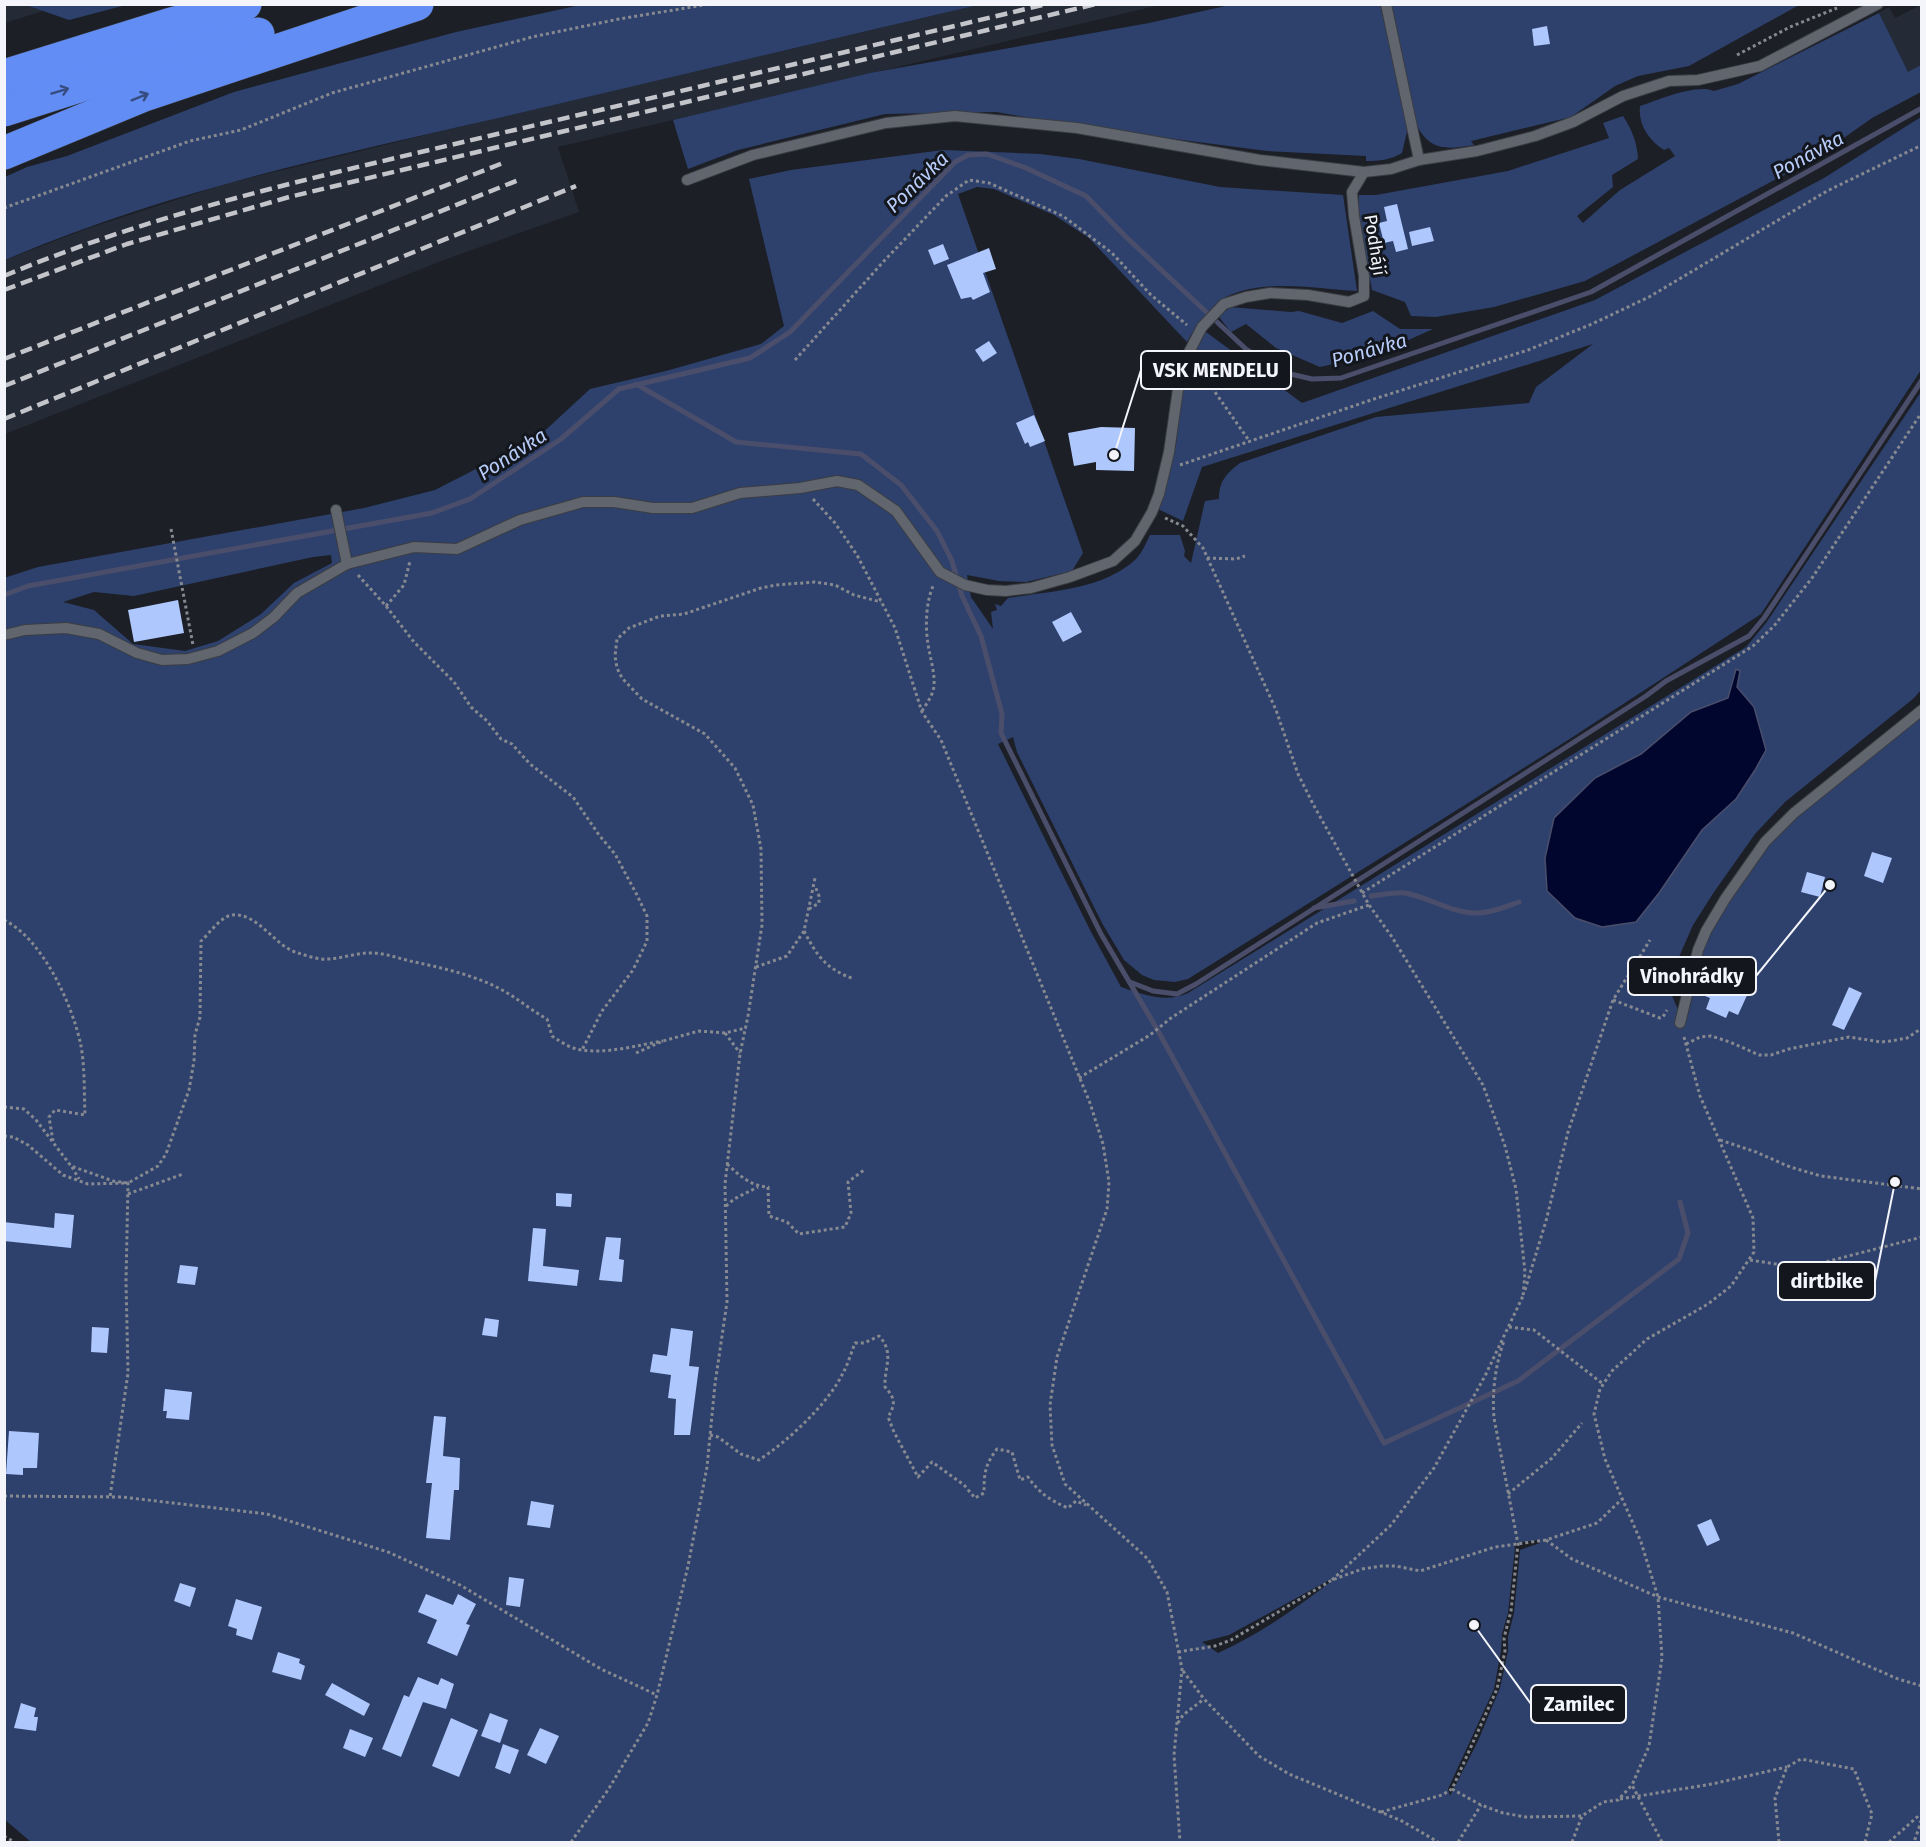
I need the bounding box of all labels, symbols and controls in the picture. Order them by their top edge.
one-way arrow [50,85,69,96]
one-way arrow [130,91,148,102]
water label: Ponávka [1768,126,1848,184]
water label: Ponávka [881,147,953,217]
street label: Podhájí [1359,213,1391,277]
water label: Ponávka [1329,328,1409,372]
callout: VSK MENDELU [1141,351,1291,389]
text: VSK MENDELU [1152,358,1279,382]
water label: Ponávka [473,423,551,485]
callout: Vinohrádky [1628,957,1756,995]
text: Vinohrádky [1639,964,1744,988]
callout: dirtbike [1778,1262,1875,1300]
text: dirtbike [1791,1269,1863,1293]
callout: Zamilec [1531,1685,1626,1723]
text: Zamilec [1544,1692,1615,1716]

